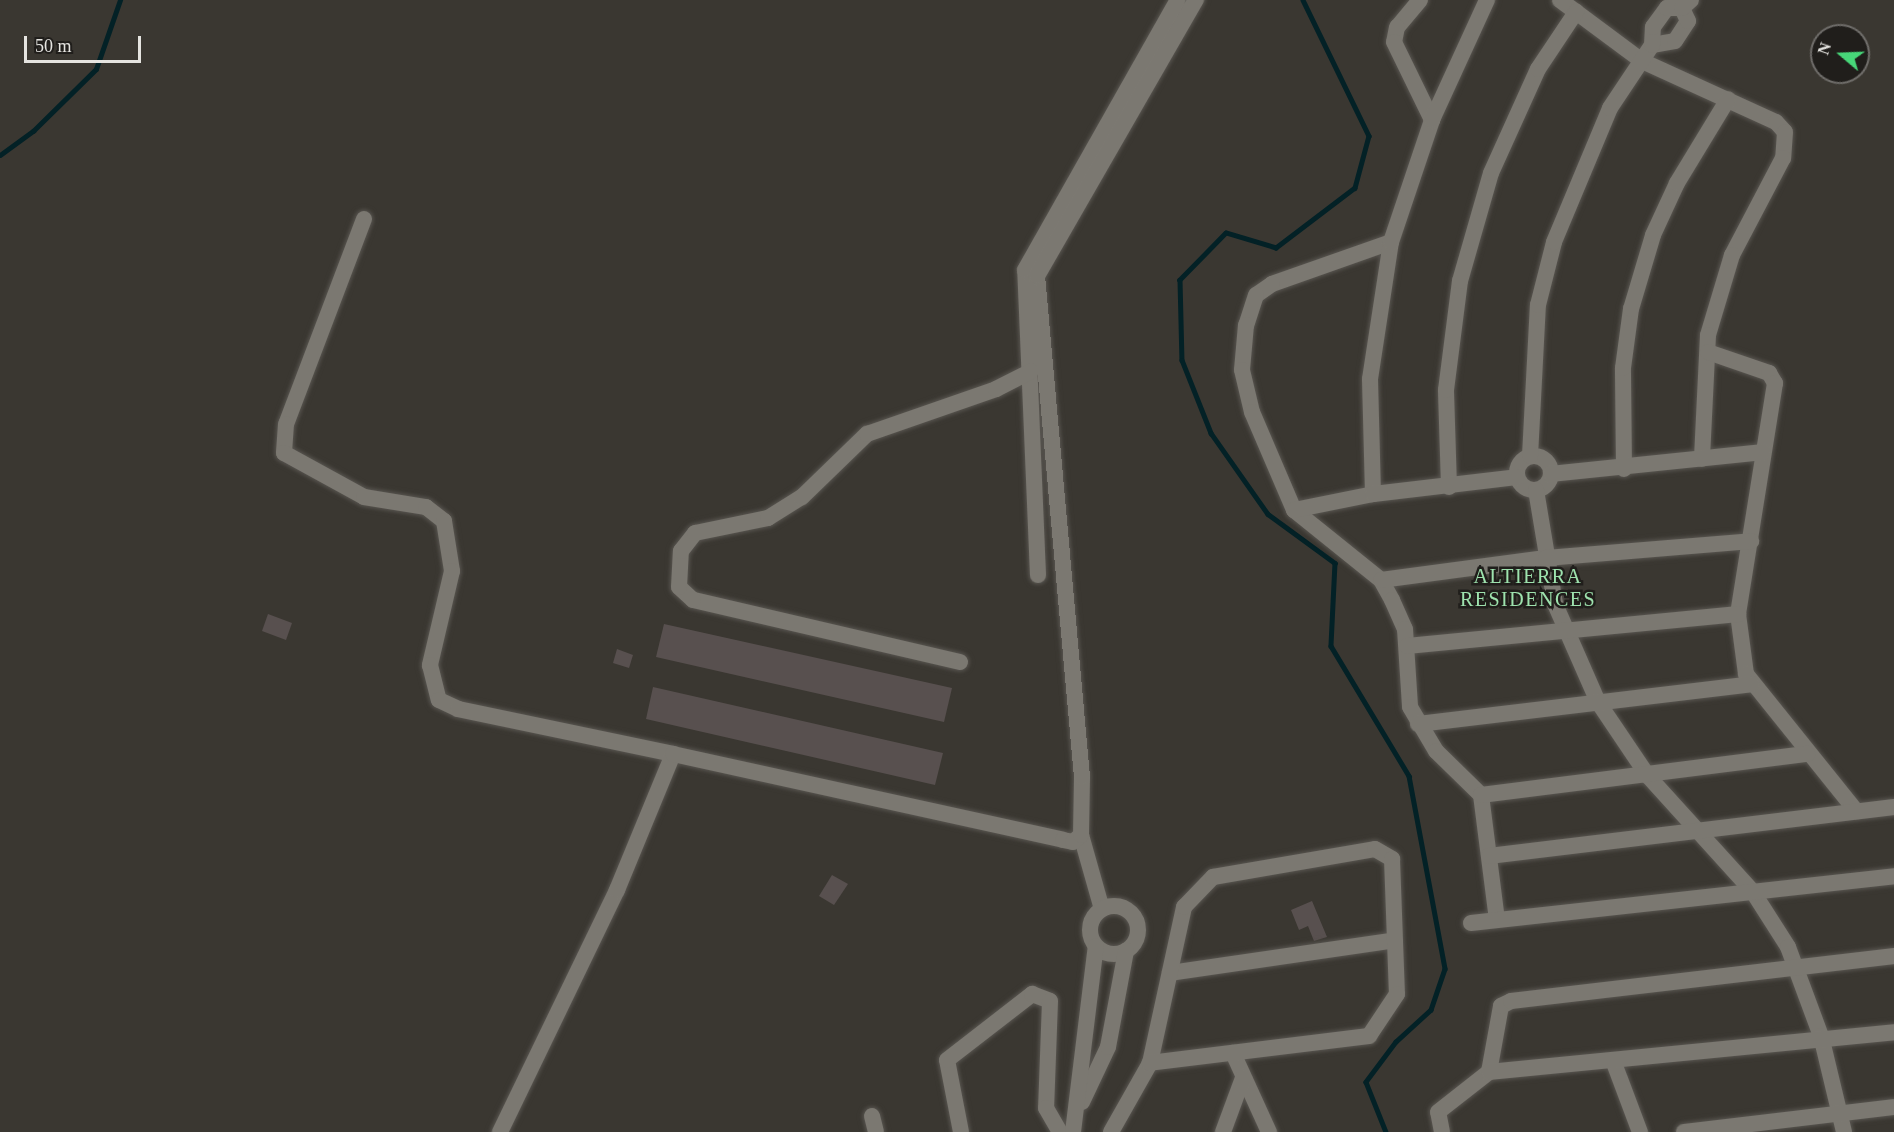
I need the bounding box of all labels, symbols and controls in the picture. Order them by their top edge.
scale bar [27,24,144,62]
north arrow [1810,24,1870,84]
text: 50 m [35,36,72,56]
text: N [1814,40,1834,57]
district label: ALTIERRA RESIDENCES [1460,564,1596,611]

